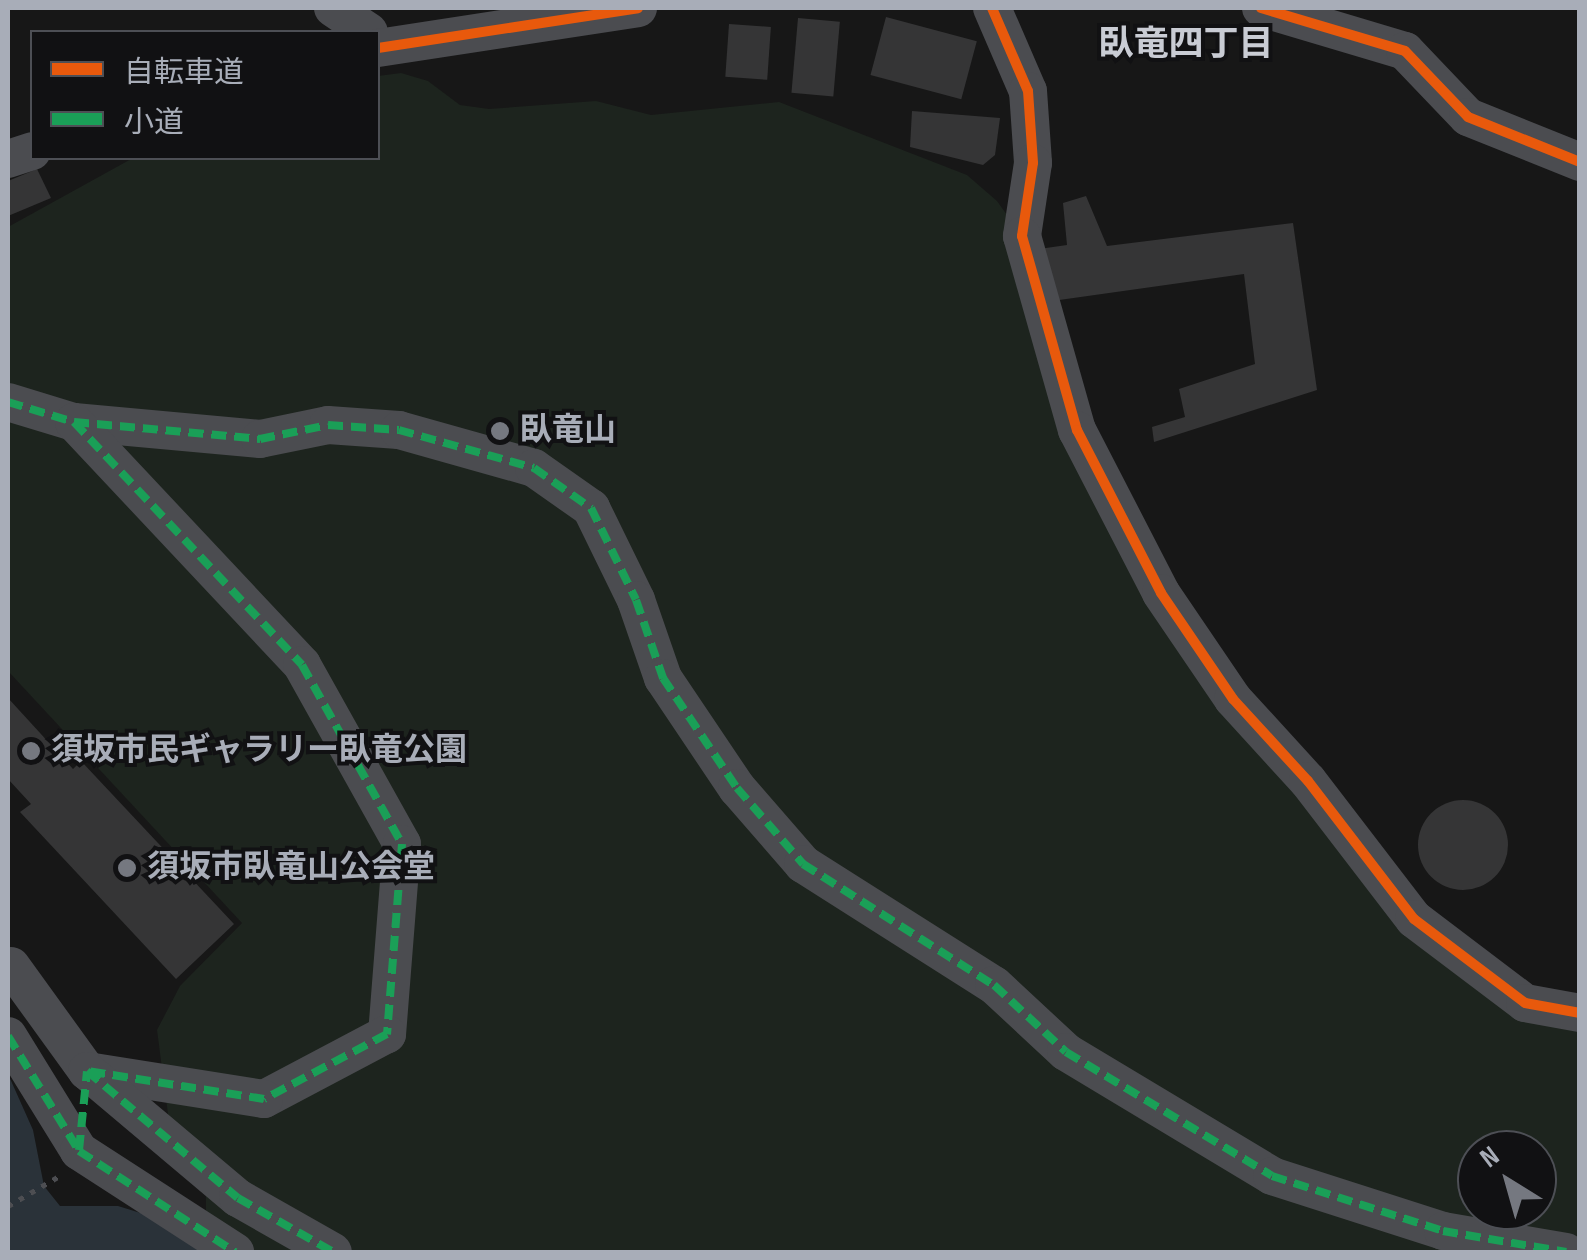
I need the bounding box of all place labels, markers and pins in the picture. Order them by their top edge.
place label: 臥竜山 [520,412,616,450]
marker: 臥竜山 [489,420,511,442]
place label: 須坂市民ギャラリー臥竜公園 [51,732,467,770]
marker: 須坂市民ギャラリー臥竜公園 [20,740,42,762]
place label: 須坂市臥竜山公会堂 [147,849,435,887]
marker: 須坂市臥竜山公会堂 [116,857,138,879]

